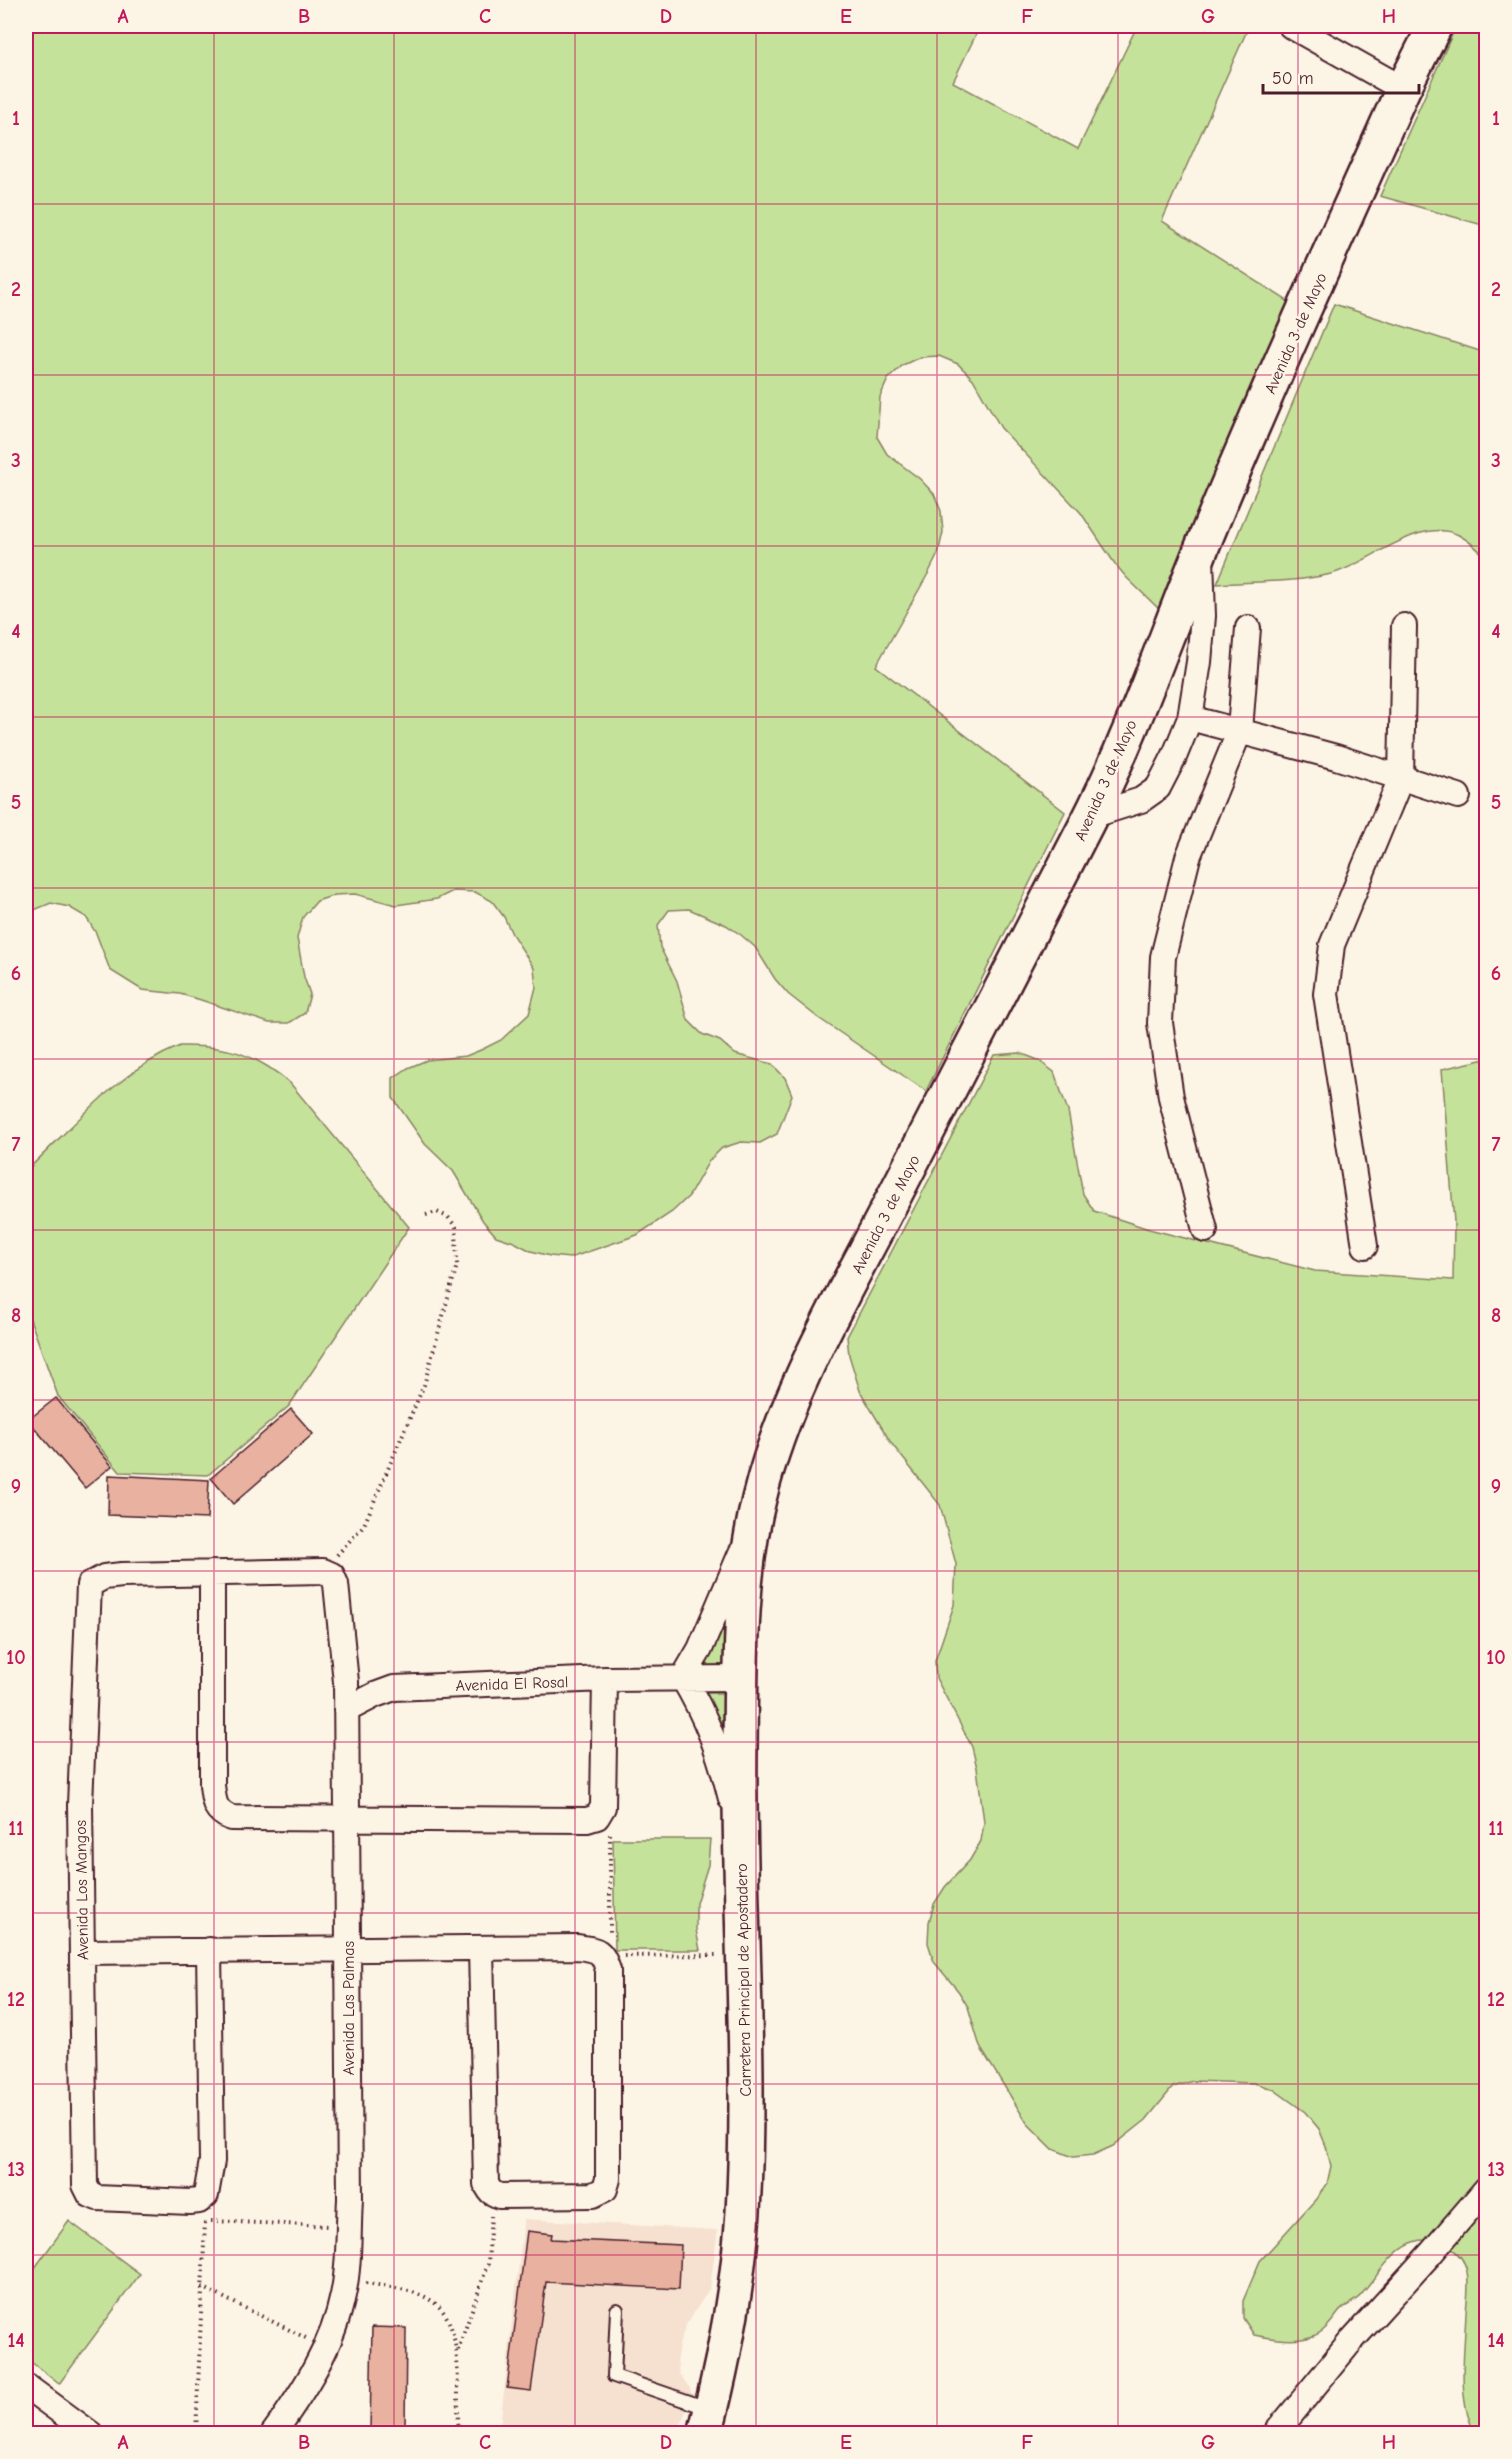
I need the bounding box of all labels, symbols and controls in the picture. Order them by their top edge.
text: A [117,5,129,28]
text: B [298,5,310,28]
text: C [479,5,491,28]
text: D [660,5,672,28]
text: E [840,5,852,28]
text: F [1021,5,1033,28]
text: G [1201,5,1215,28]
text: H [1382,5,1396,28]
scale bar [1263,57,1419,95]
text: 50 m [1272,68,1314,89]
text: 1 [12,107,20,130]
text: 1 [1492,107,1500,130]
street label: Avenida 3 de Mayo [1261,270,1331,397]
text: 2 [11,278,21,301]
text: 2 [1491,278,1501,301]
text: 3 [11,449,21,472]
text: 3 [1491,449,1501,472]
text: 4 [11,620,21,643]
text: 4 [1491,620,1501,643]
street label: Avenida 3 de Mayo [1071,717,1141,844]
text: 5 [11,791,21,814]
text: 5 [1491,791,1501,814]
text: 6 [11,962,21,985]
text: 6 [1491,962,1501,985]
text: 7 [12,1133,21,1156]
text: 7 [1492,1133,1501,1156]
street label: Avenida 3 de Mayo [848,1152,924,1277]
text: 8 [11,1304,21,1327]
text: 8 [1491,1304,1501,1327]
text: 9 [11,1475,21,1498]
text: 9 [1491,1475,1501,1498]
text: 10 [6,1646,26,1669]
text: 10 [1486,1646,1506,1669]
street label: Avenida El Rosal [455,1673,569,1695]
text: 11 [8,1817,24,1840]
text: 11 [1488,1817,1504,1840]
street label: Avenida Los Mangos [72,1819,92,1960]
street label: Carretera Principal de Apostadero [733,1863,755,2097]
street label: Avenida Las Palmas [340,1940,358,2075]
text: 12 [7,1988,25,2011]
text: 12 [1487,1988,1505,2011]
text: 13 [7,2158,25,2181]
text: 13 [1487,2158,1505,2181]
text: 14 [7,2329,25,2352]
text: 14 [1487,2329,1505,2352]
text: A [117,2431,129,2454]
text: B [298,2431,310,2454]
text: C [479,2431,491,2454]
text: D [660,2431,672,2454]
text: E [840,2431,852,2454]
text: F [1021,2431,1033,2454]
text: G [1201,2431,1215,2454]
text: H [1382,2431,1396,2454]

